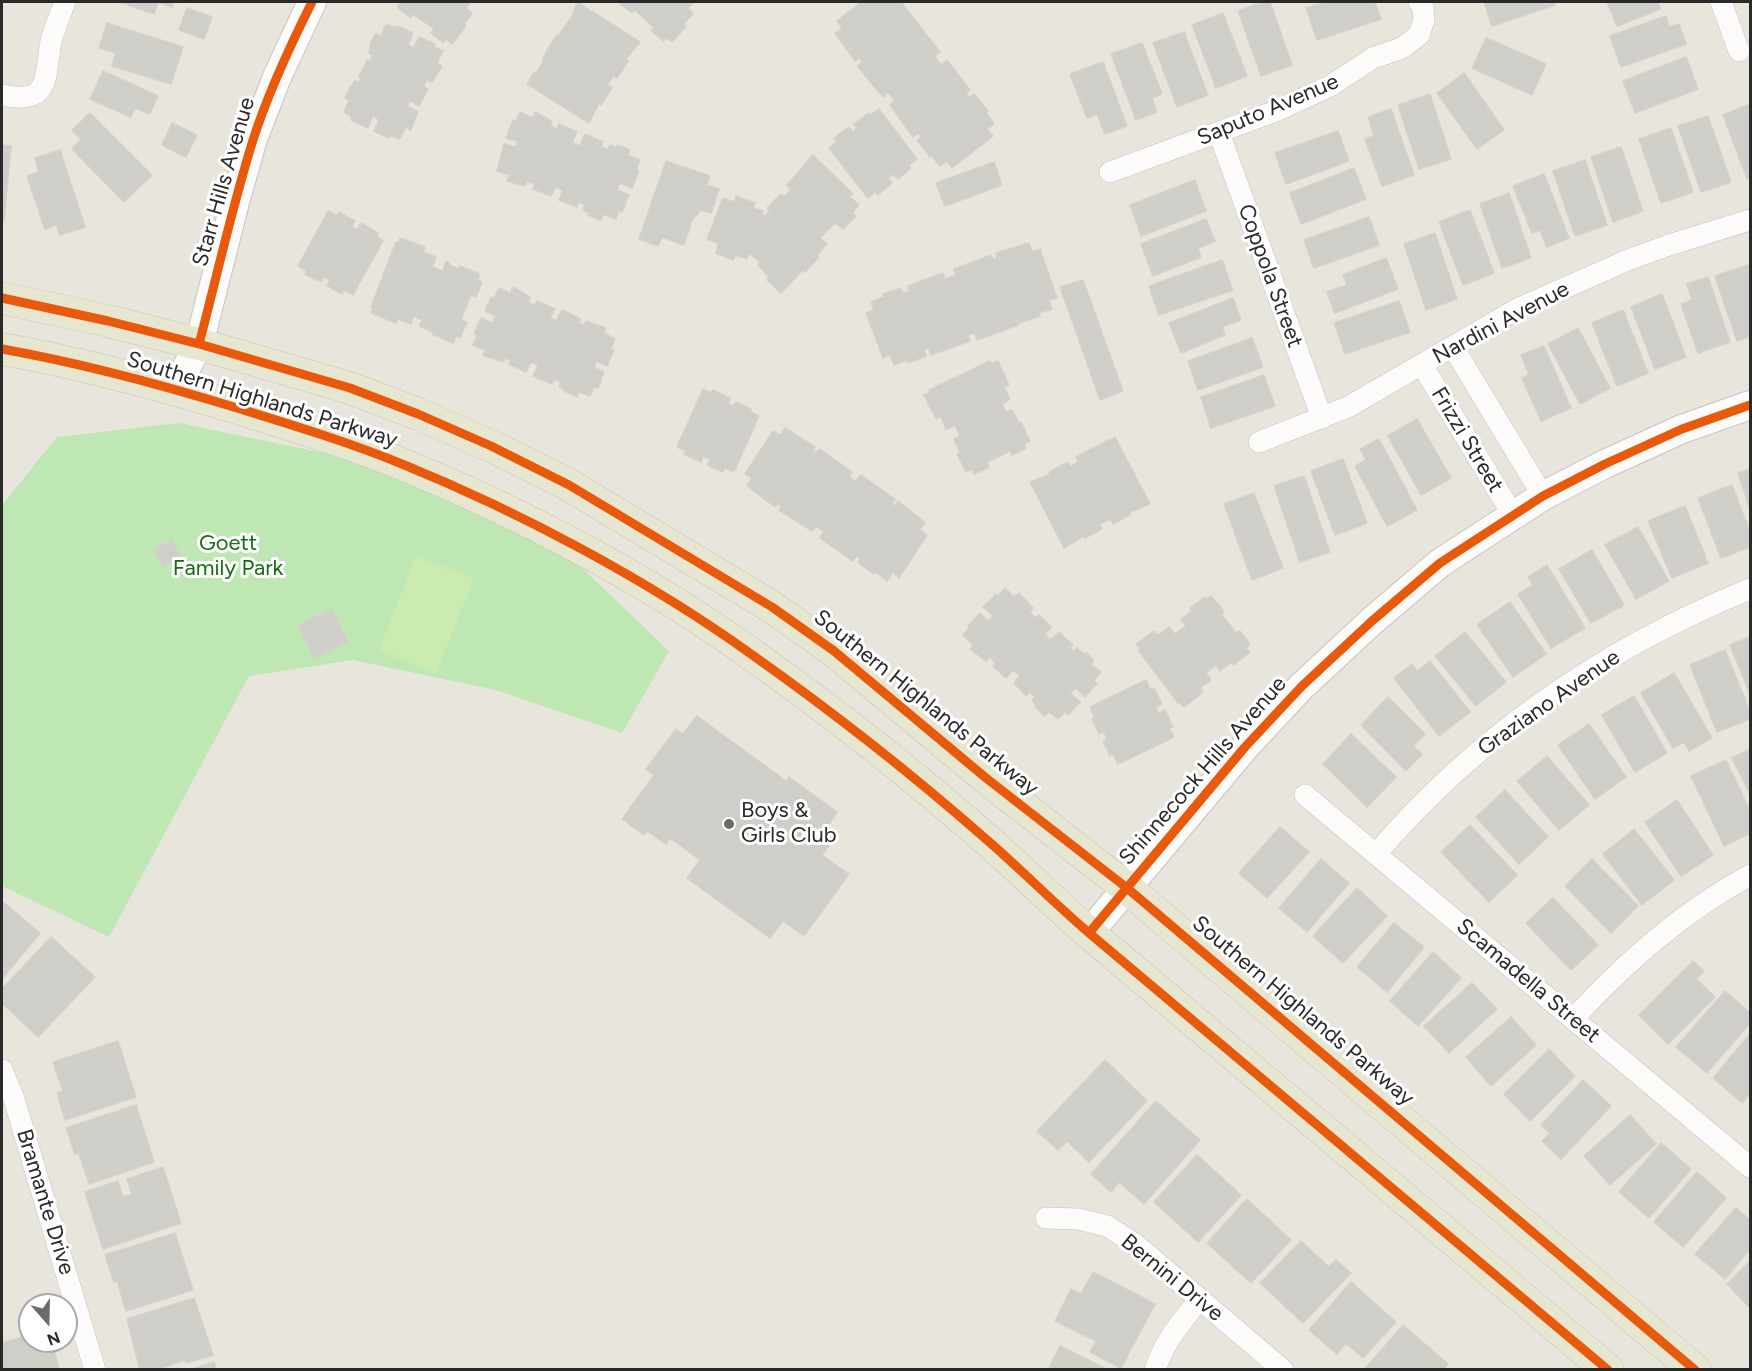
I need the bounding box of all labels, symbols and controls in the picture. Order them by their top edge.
street label: Saputo Avenue [1193,68,1343,152]
street label: Starr Hills Avenue [187,94,261,270]
street label: Coppola Street [1232,201,1308,351]
street label: Nardini Avenue [1428,276,1574,370]
street label: Southern Highlands Parkway [124,346,400,454]
street label: Frizzi Street [1425,383,1509,497]
park label: Goett Family Park [173,531,283,582]
street label: Southern Highlands Parkway [808,604,1044,802]
street label: Graziano Avenue [1473,644,1625,762]
street label: Shinnecock Hills Avenue [1114,671,1292,871]
place label: Boys & Girls Club [741,798,837,849]
marker: Boys & Girls Club [722,817,736,831]
street label: Southern Highlands Parkway [1187,910,1419,1112]
street label: Scamadella Street [1451,913,1605,1049]
street label: Bramante Drive [10,1126,80,1278]
street label: Bernini Drive [1116,1229,1228,1327]
north arrow [18,1293,78,1353]
text: N [45,1327,63,1350]

